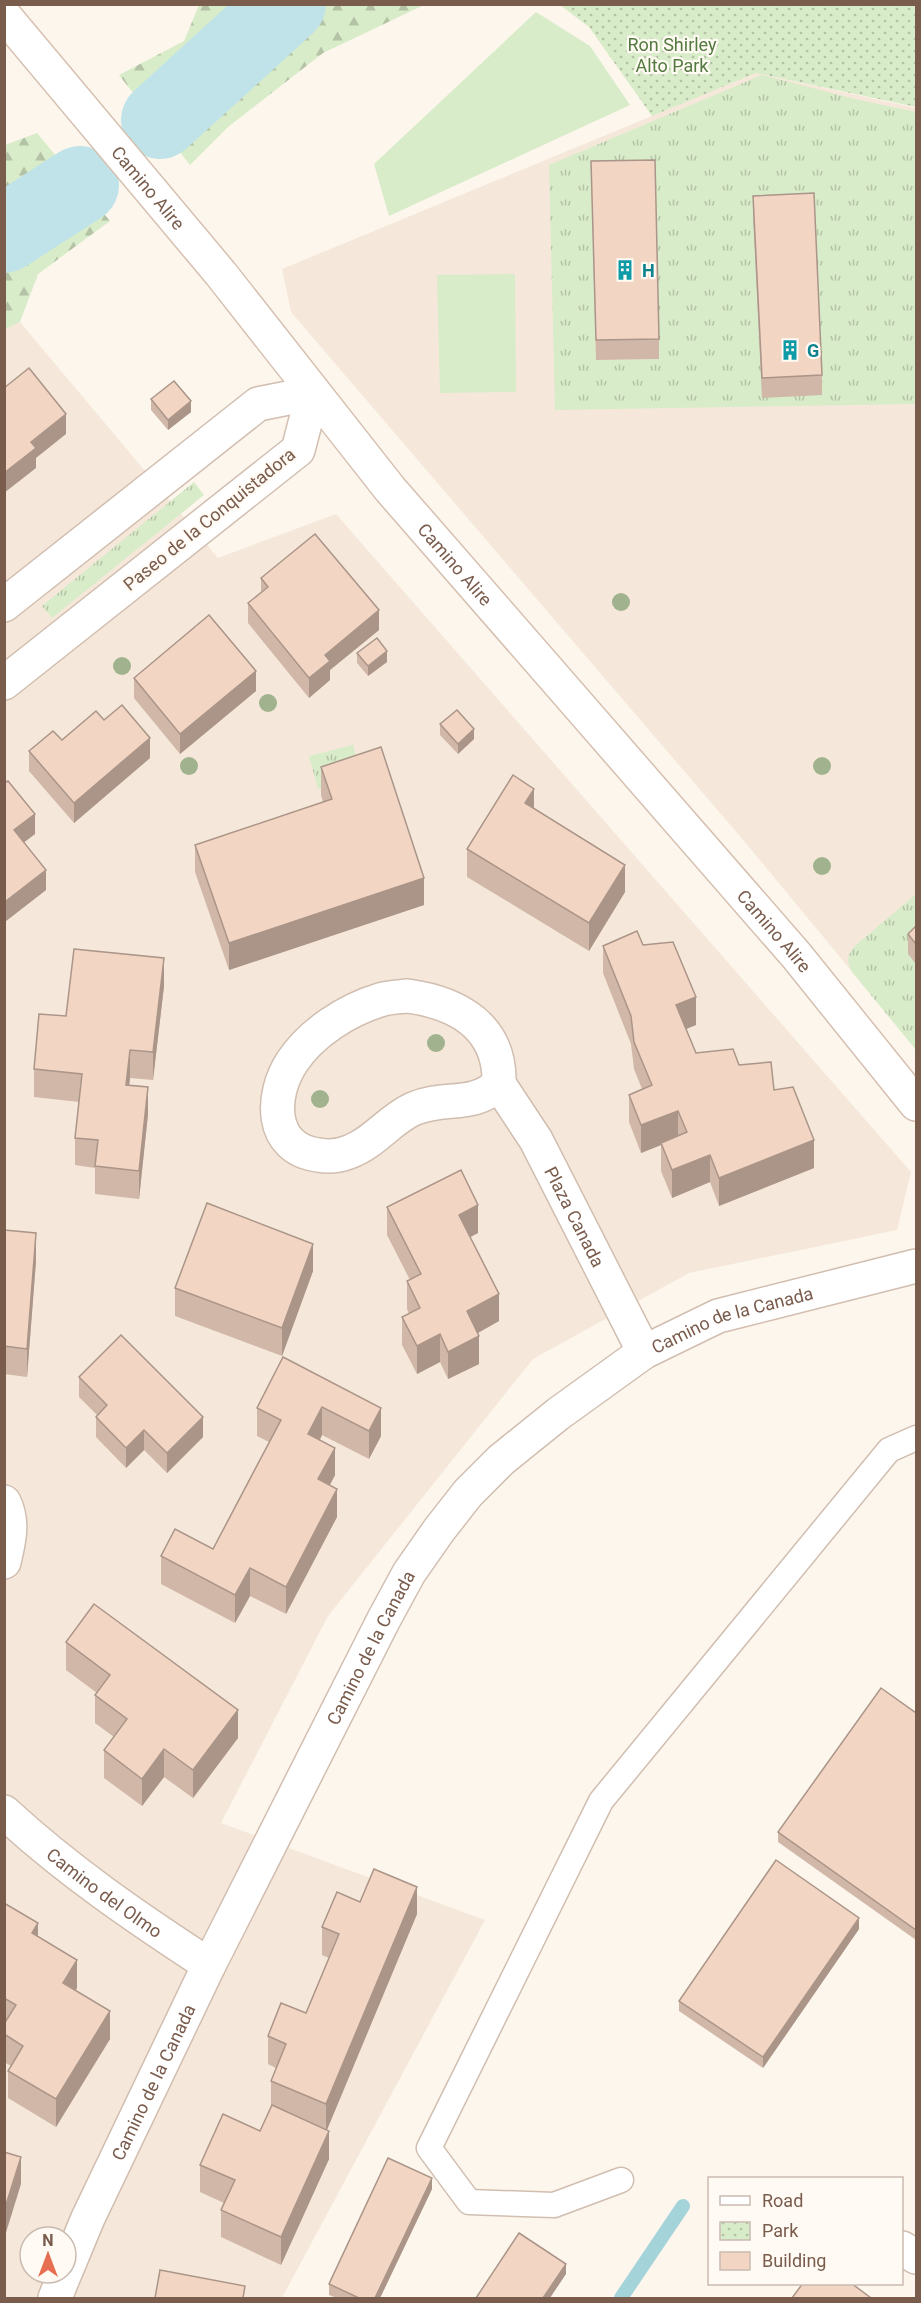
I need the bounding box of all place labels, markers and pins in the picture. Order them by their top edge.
building icon: H [613,258,637,282]
place label: H [642,260,655,281]
building icon: G [778,338,802,362]
place label: G [807,340,819,361]

